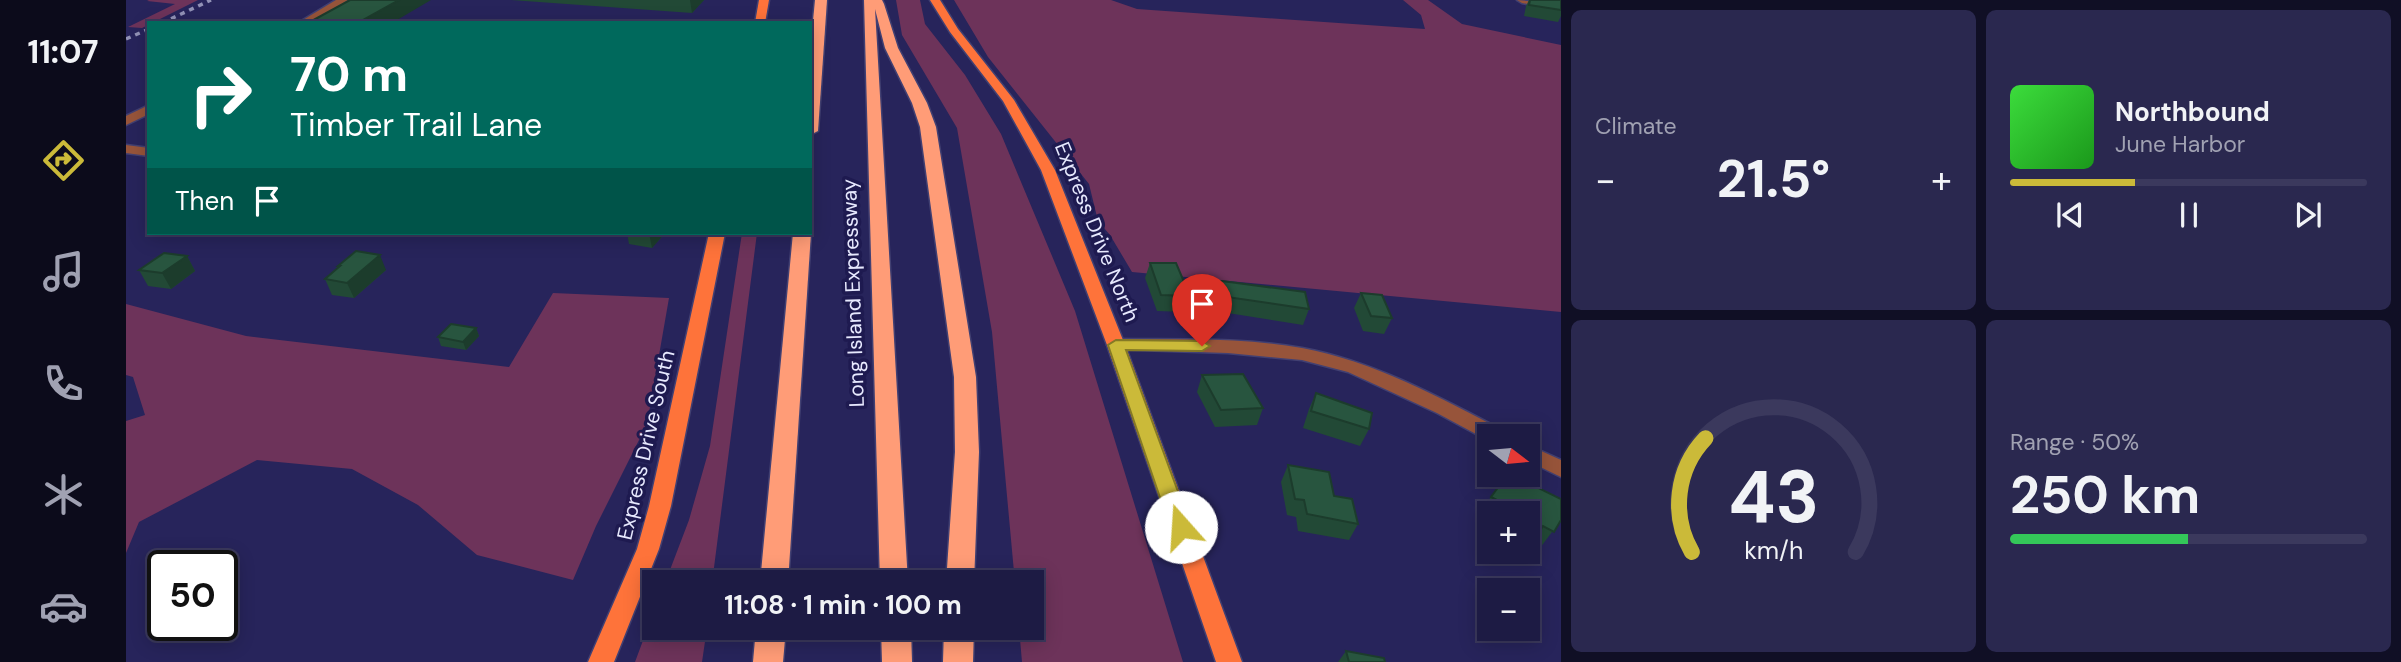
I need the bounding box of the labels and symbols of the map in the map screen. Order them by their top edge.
street label: Express Drive North [1048,138,1146,326]
street label: Long Island Expressway [835,178,871,408]
pin [1172,274,1232,346]
street label: Express Drive South [611,347,681,543]
north arrow [1477,424,1540,486]
position arrow [1144,490,1218,564]
speed limit sign: 50 [147,550,238,641]

